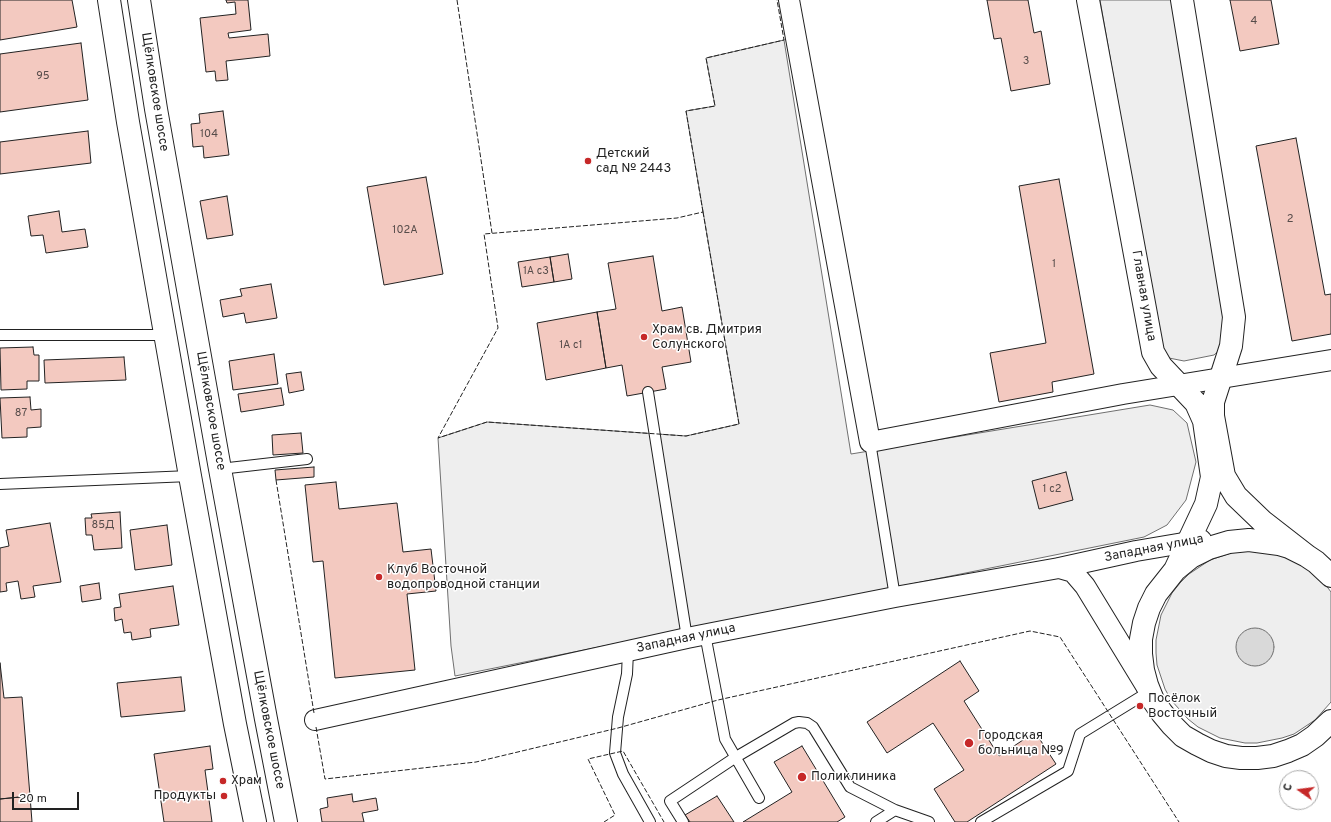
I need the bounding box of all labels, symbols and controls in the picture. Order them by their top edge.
house number: 4 [1251,15,1257,29]
street label: Щёлковское шоссе [137,31,171,153]
house number: 3 [1023,55,1029,69]
house number: 95 [36,70,50,84]
house number: 104 [200,128,218,142]
place label: Детский сад № 2443 [596,146,671,177]
marker: Детский сад № 2443 [583,156,593,166]
house number: 2 [1287,213,1293,227]
house number: 102А [392,224,418,238]
street label: Главная улица [1127,249,1159,343]
house number: 1 [1052,258,1056,272]
house number: 1А с3 [523,265,549,279]
place label: Храм св. Дмитрия Солунского [652,322,762,353]
marker: Храм св. Дмитрия Солунского [639,332,649,342]
house number: 1А с1 [559,339,583,353]
street label: Щёлковское шоссе [192,350,228,472]
house number: 87 [15,407,27,421]
house number: 1 с2 [1043,483,1061,497]
house number: 85Д [91,519,115,533]
street label: Западная улица [1103,532,1205,566]
place label: Клуб Восточной водопроводной станции [387,562,540,593]
marker: Клуб Восточной водопроводной станции [374,572,384,582]
street label: Западная улица [635,621,737,657]
street label: Щёлковское шоссе [249,669,287,791]
place label: Посёлок Восточный [1148,691,1217,722]
marker: Посёлок Восточный [1135,701,1145,711]
place label: Городская больница №9 [978,728,1064,759]
marker: Городская больница №9 [963,737,975,749]
place label: Поликлиника [811,769,896,785]
north arrow [1279,770,1319,810]
marker: Поликлиника [796,771,808,783]
place label: Храм [231,773,262,789]
marker: Храм [218,776,228,786]
text: С [1281,782,1296,792]
scale bar [14,784,81,810]
place label: Продукты [153,788,216,804]
text: 20 m [19,791,47,807]
marker: Продукты [219,791,229,801]

